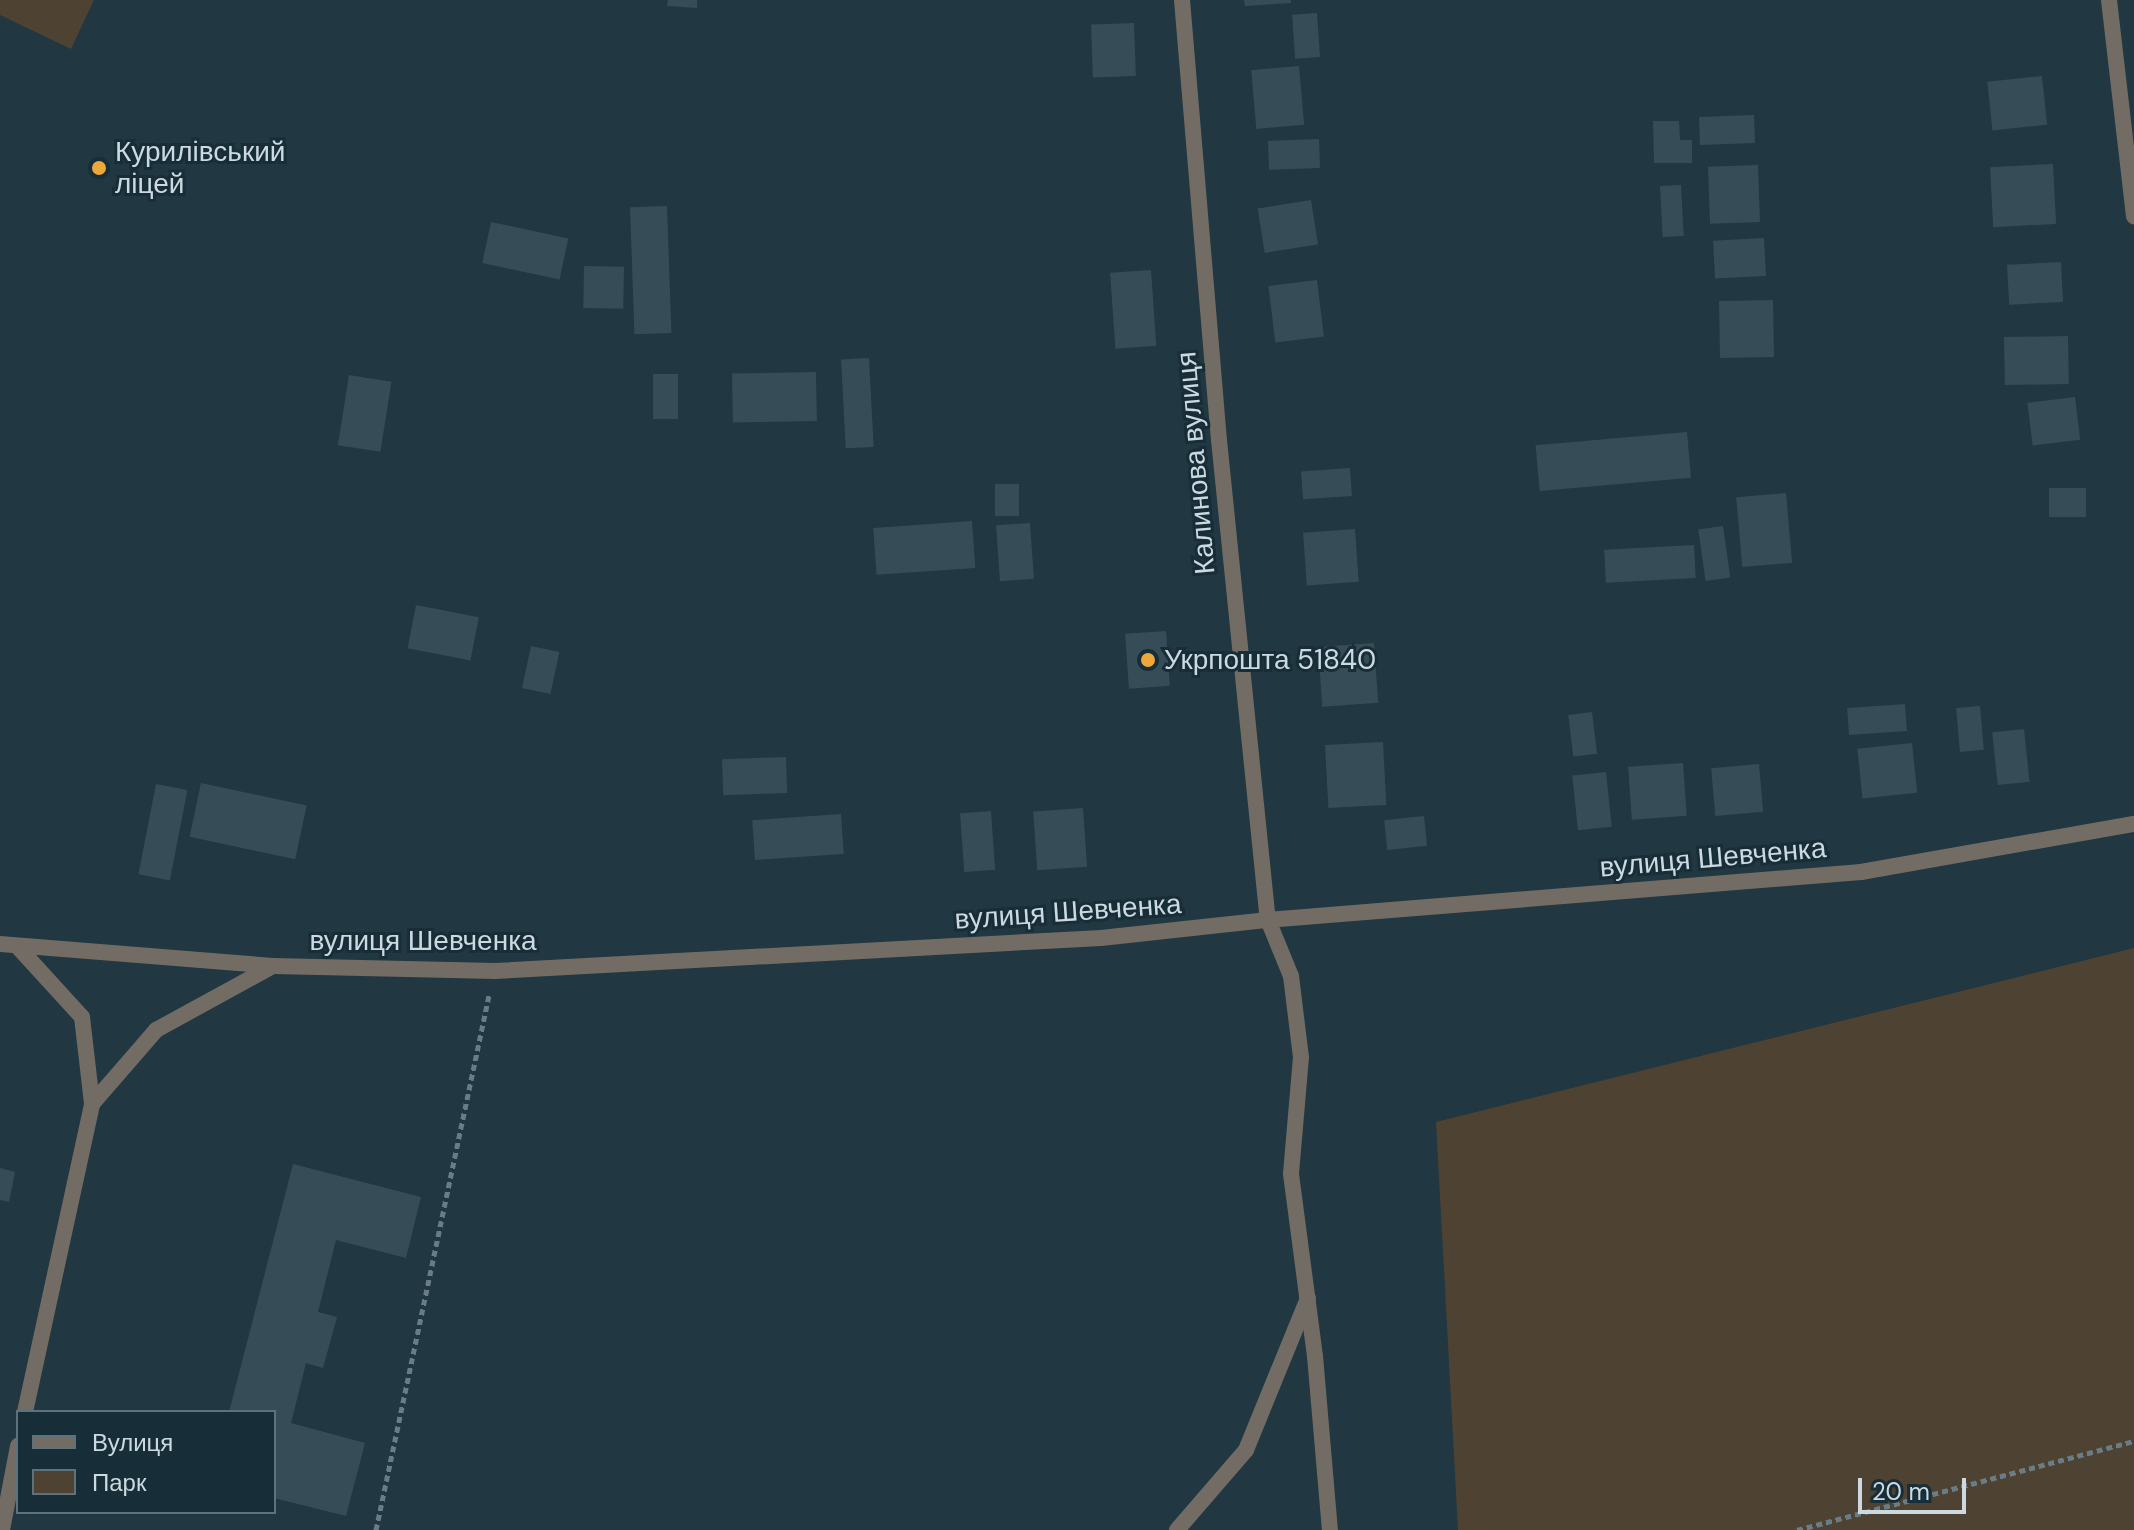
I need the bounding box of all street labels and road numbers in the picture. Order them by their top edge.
street label: Калинова вулиця [1170,350,1222,576]
street label: вулиця Шевченка [1598,831,1828,885]
street label: вулиця Шевченка [954,887,1182,937]
street label: вулиця Шевченка [309,924,537,958]

